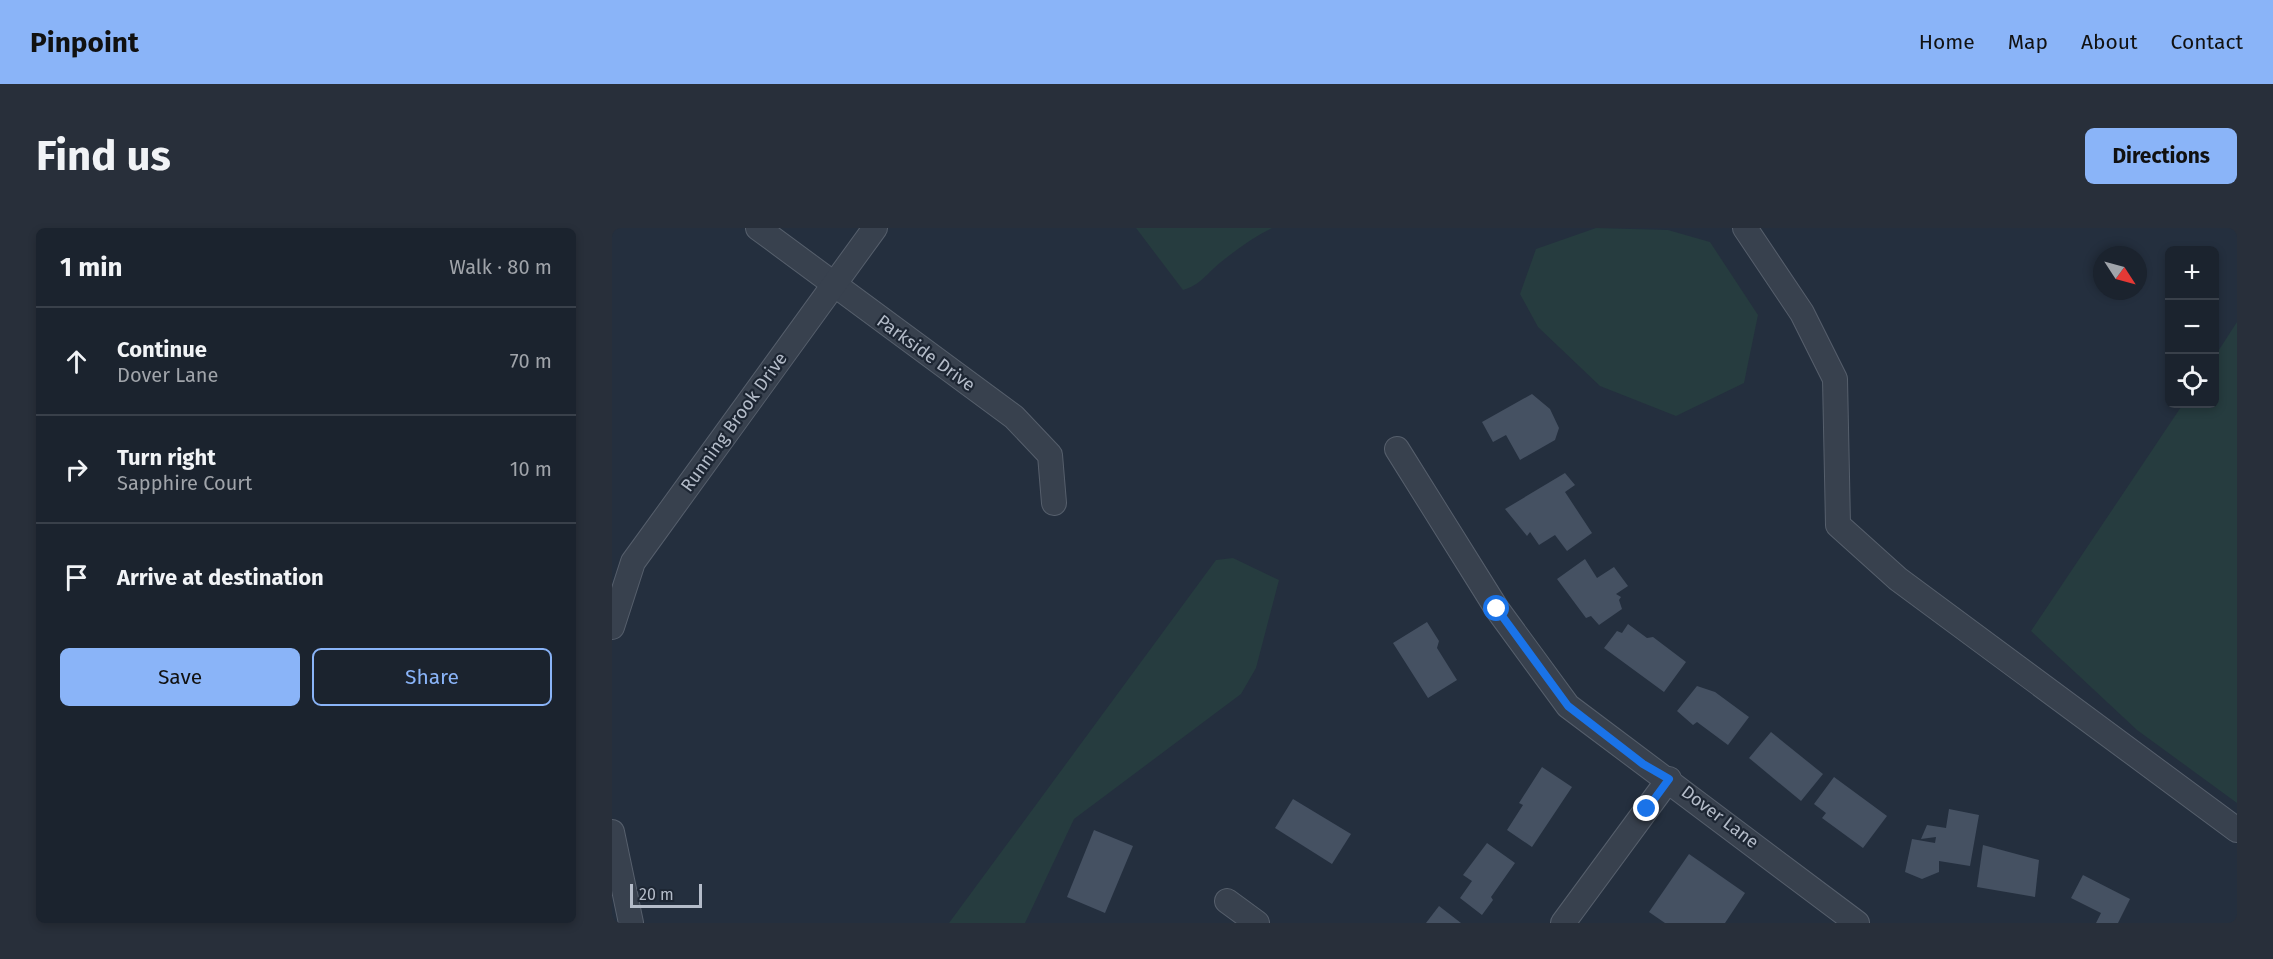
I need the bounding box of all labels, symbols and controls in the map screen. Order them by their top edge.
text: Pinpoint [30,26,139,59]
text: Home [1919,29,1975,55]
text: Map [2008,29,2048,55]
text: About [2081,29,2138,55]
text: Contact [2171,29,2243,55]
button: Directions [2085,128,2237,184]
text: Find us [36,131,171,181]
north arrow [2093,246,2147,300]
map controls [2165,246,2219,408]
button: + [2165,246,2219,300]
text: 1 min [60,252,123,283]
text: Walk · 80 m [449,255,552,279]
button: − [2165,300,2219,354]
street label: Parkside Drive [872,310,980,396]
text: Continue [117,336,207,363]
icon: ahead [60,345,93,378]
street label: Running Brook Drive [676,348,792,496]
text: 70 m [510,349,552,373]
button: locate [2165,354,2219,408]
text: Dover Lane [117,363,218,387]
text: Turn right [117,444,216,471]
icon: right [60,453,93,486]
text: 10 m [510,457,552,481]
text: Sapphire Court [117,471,252,495]
icon: arrive [60,561,93,594]
text: Arrive at destination [117,564,324,591]
route start [1483,595,1509,621]
button: Save [60,648,300,706]
button: Share [312,648,552,706]
street label: Dover Lane [1677,781,1763,853]
route end [1633,795,1659,821]
scale bar [630,881,702,908]
text: 20 m [639,885,674,904]

